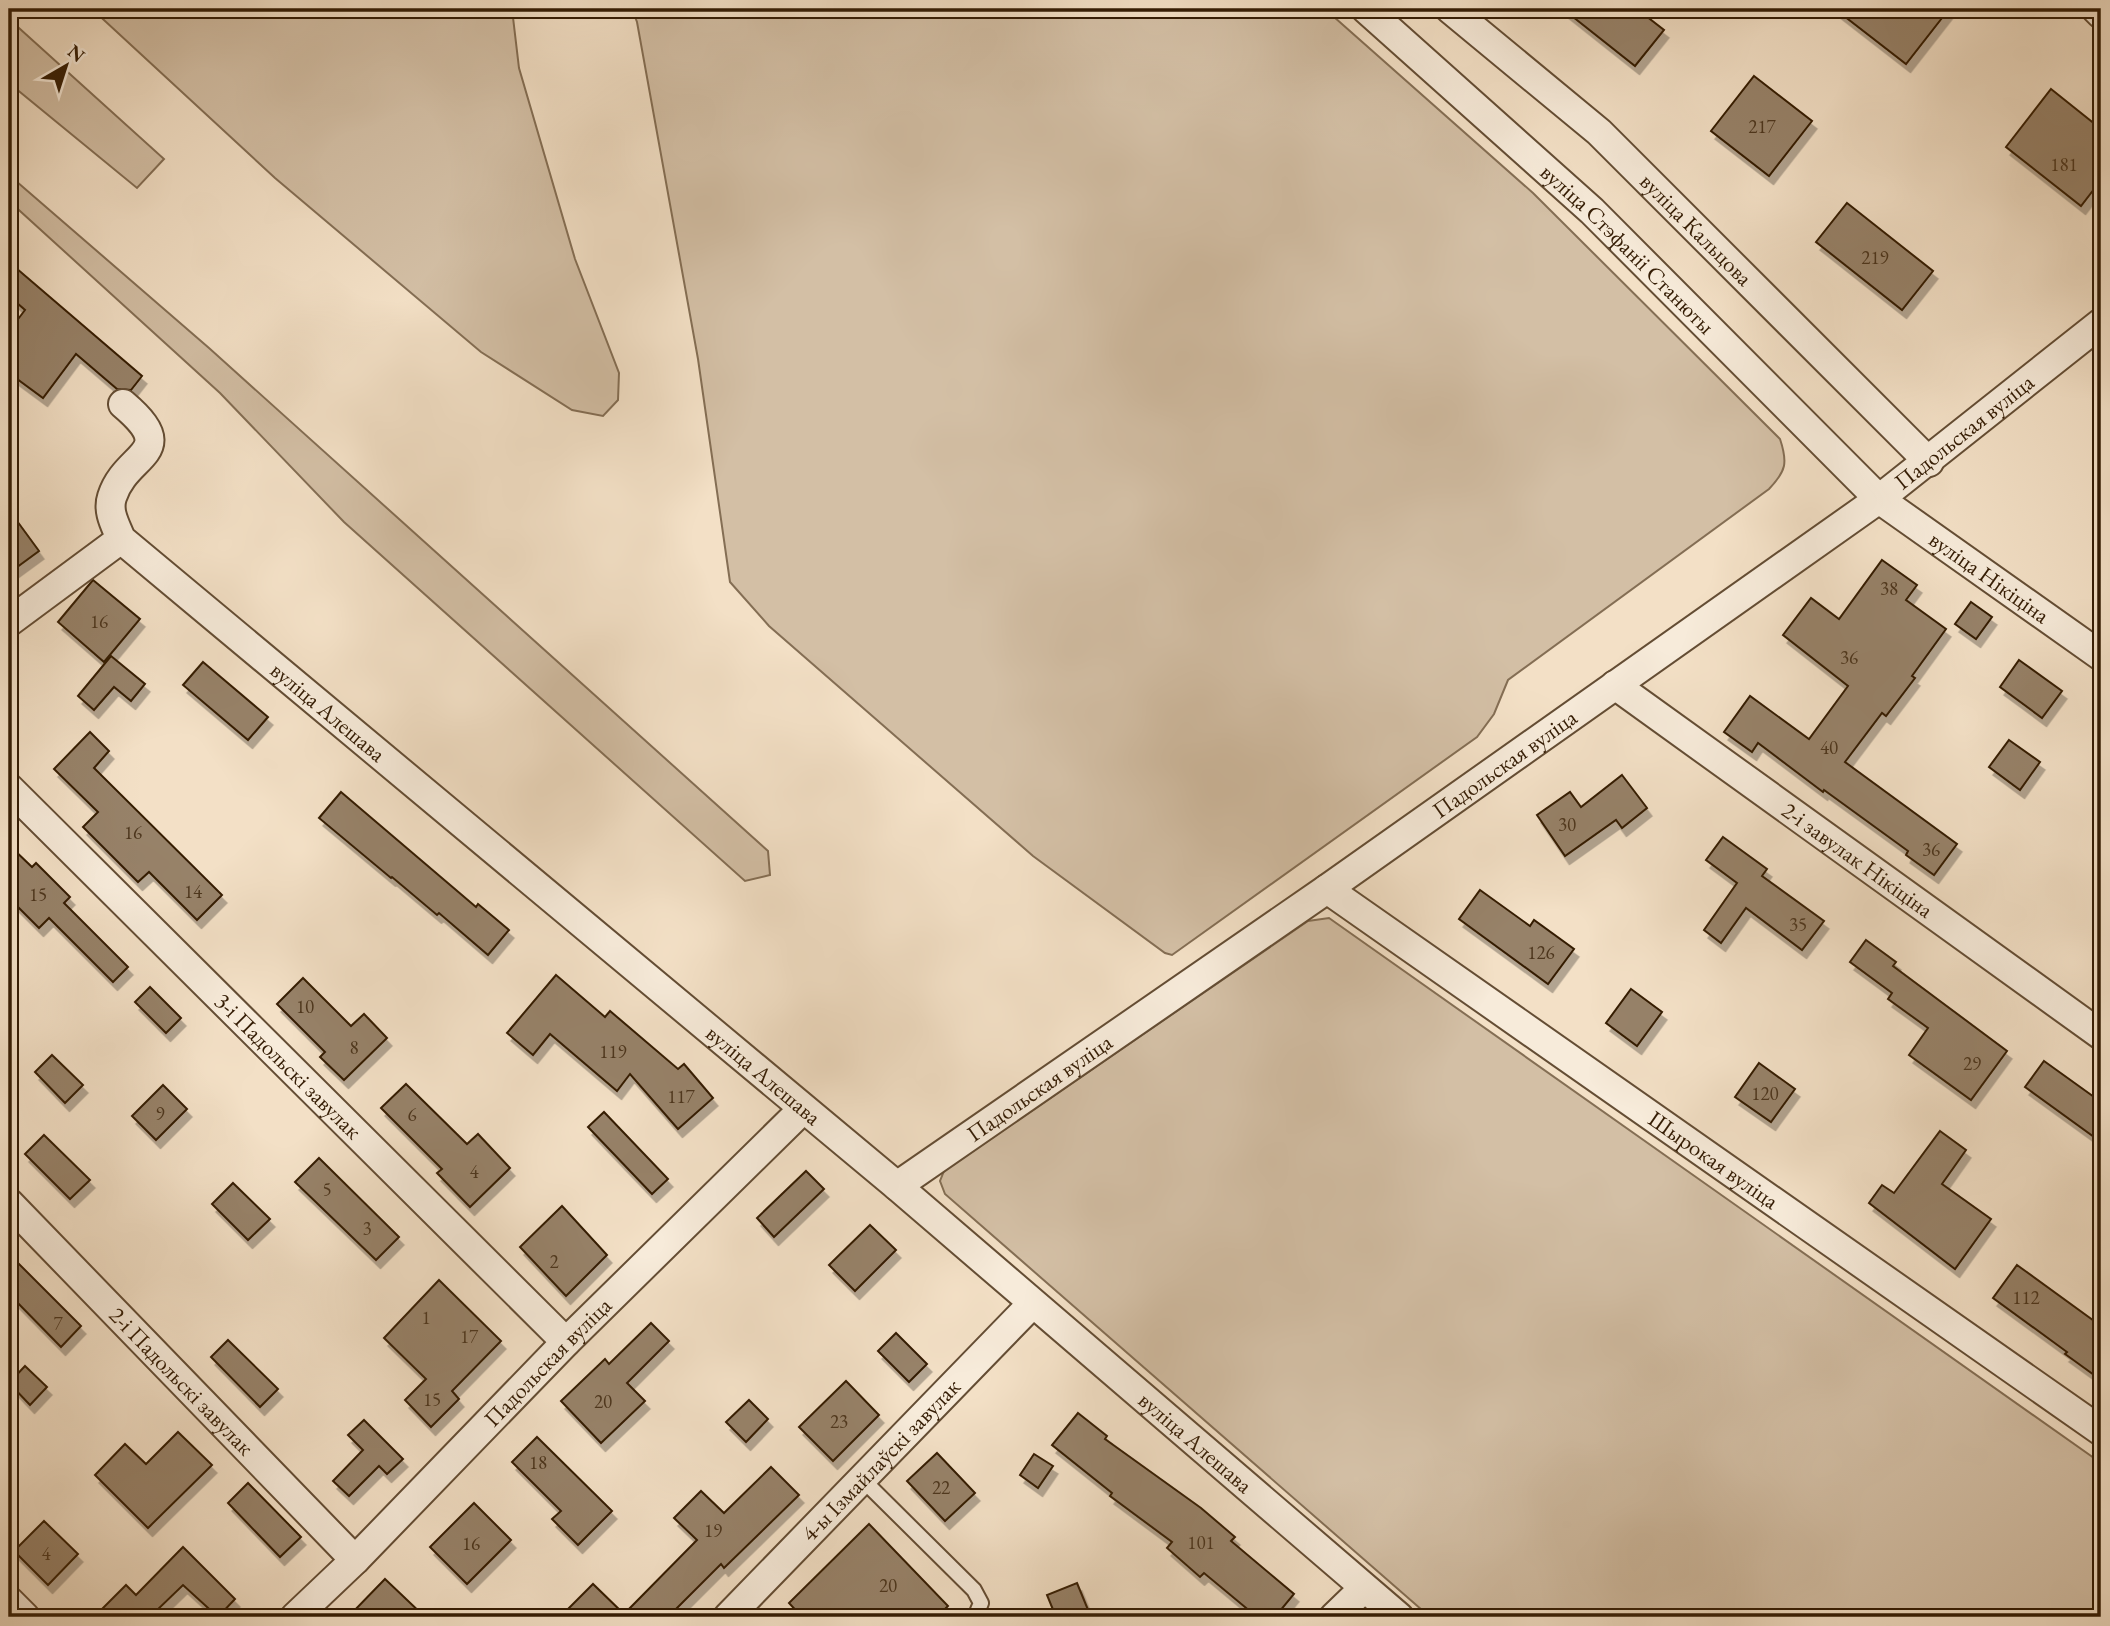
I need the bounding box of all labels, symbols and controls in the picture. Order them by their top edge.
north arrow [32,32,102,102]
text: N [63,39,91,68]
house number: 217 [1748,114,1777,139]
house number: 181 [2050,152,2078,177]
street label: вуліца Стэфаніі Станюты [1534,157,1721,341]
street label: вуліца Кальцова [1634,167,1760,293]
house number: 219 [1861,245,1889,270]
street label: Падольская вуліца [1888,366,2041,496]
street label: вуліца Нікіціна [1923,524,2056,630]
house number: 38 [1880,576,1898,601]
house number: 16 [90,609,108,634]
house number: 36 [1840,645,1858,670]
street label: вуліца Алешава [264,655,393,769]
street label: Падольская вуліца [1426,702,1583,825]
house number: 40 [1820,735,1838,760]
street label: 2-і завулак Нікіціна [1776,795,1940,925]
house number: 30 [1558,812,1576,837]
house number: 16 [124,820,142,845]
house number: 36 [1922,837,1940,862]
house number: 14 [184,879,203,904]
house number: 15 [29,882,47,907]
house number: 35 [1789,912,1807,937]
house number: 126 [1527,940,1555,965]
street label: 3-і Падольскі завулак [208,986,368,1146]
house number: 10 [296,994,314,1019]
street label: вуліца Алешава [700,1018,828,1132]
street label: Падольская вуліца [961,1026,1119,1148]
house number: 8 [349,1035,359,1060]
house number: 119 [599,1039,627,1064]
house number: 29 [1963,1051,1981,1076]
house number: 120 [1751,1081,1779,1106]
house number: 117 [667,1084,696,1109]
house number: 9 [155,1101,165,1126]
house number: 6 [407,1102,417,1127]
street label: Шырокая вуліца [1643,1104,1785,1216]
house number: 4 [469,1159,479,1184]
house number: 5 [322,1177,332,1202]
house number: 3 [362,1216,372,1241]
house number: 2 [549,1249,559,1274]
house number: 112 [2012,1285,2040,1310]
street label: Падольская вуліца [477,1290,618,1433]
street label: 2-і Падольскі завулак [103,1300,261,1462]
house number: 1 [421,1305,431,1330]
house number: 7 [53,1311,63,1336]
house number: 17 [460,1324,479,1349]
street label: 4-ы Ізмайлаўскі завулак [794,1372,967,1548]
street label: вуліца Алешава [1132,1385,1260,1500]
house number: 15 [423,1387,441,1412]
house number: 20 [594,1389,612,1414]
house number: 23 [830,1409,848,1434]
house number: 18 [529,1450,547,1475]
house number: 22 [932,1475,950,1500]
house number: 19 [704,1518,722,1543]
house number: 101 [1187,1530,1215,1555]
house number: 16 [462,1531,480,1556]
house number: 4 [41,1541,51,1566]
house number: 20 [879,1573,897,1598]

